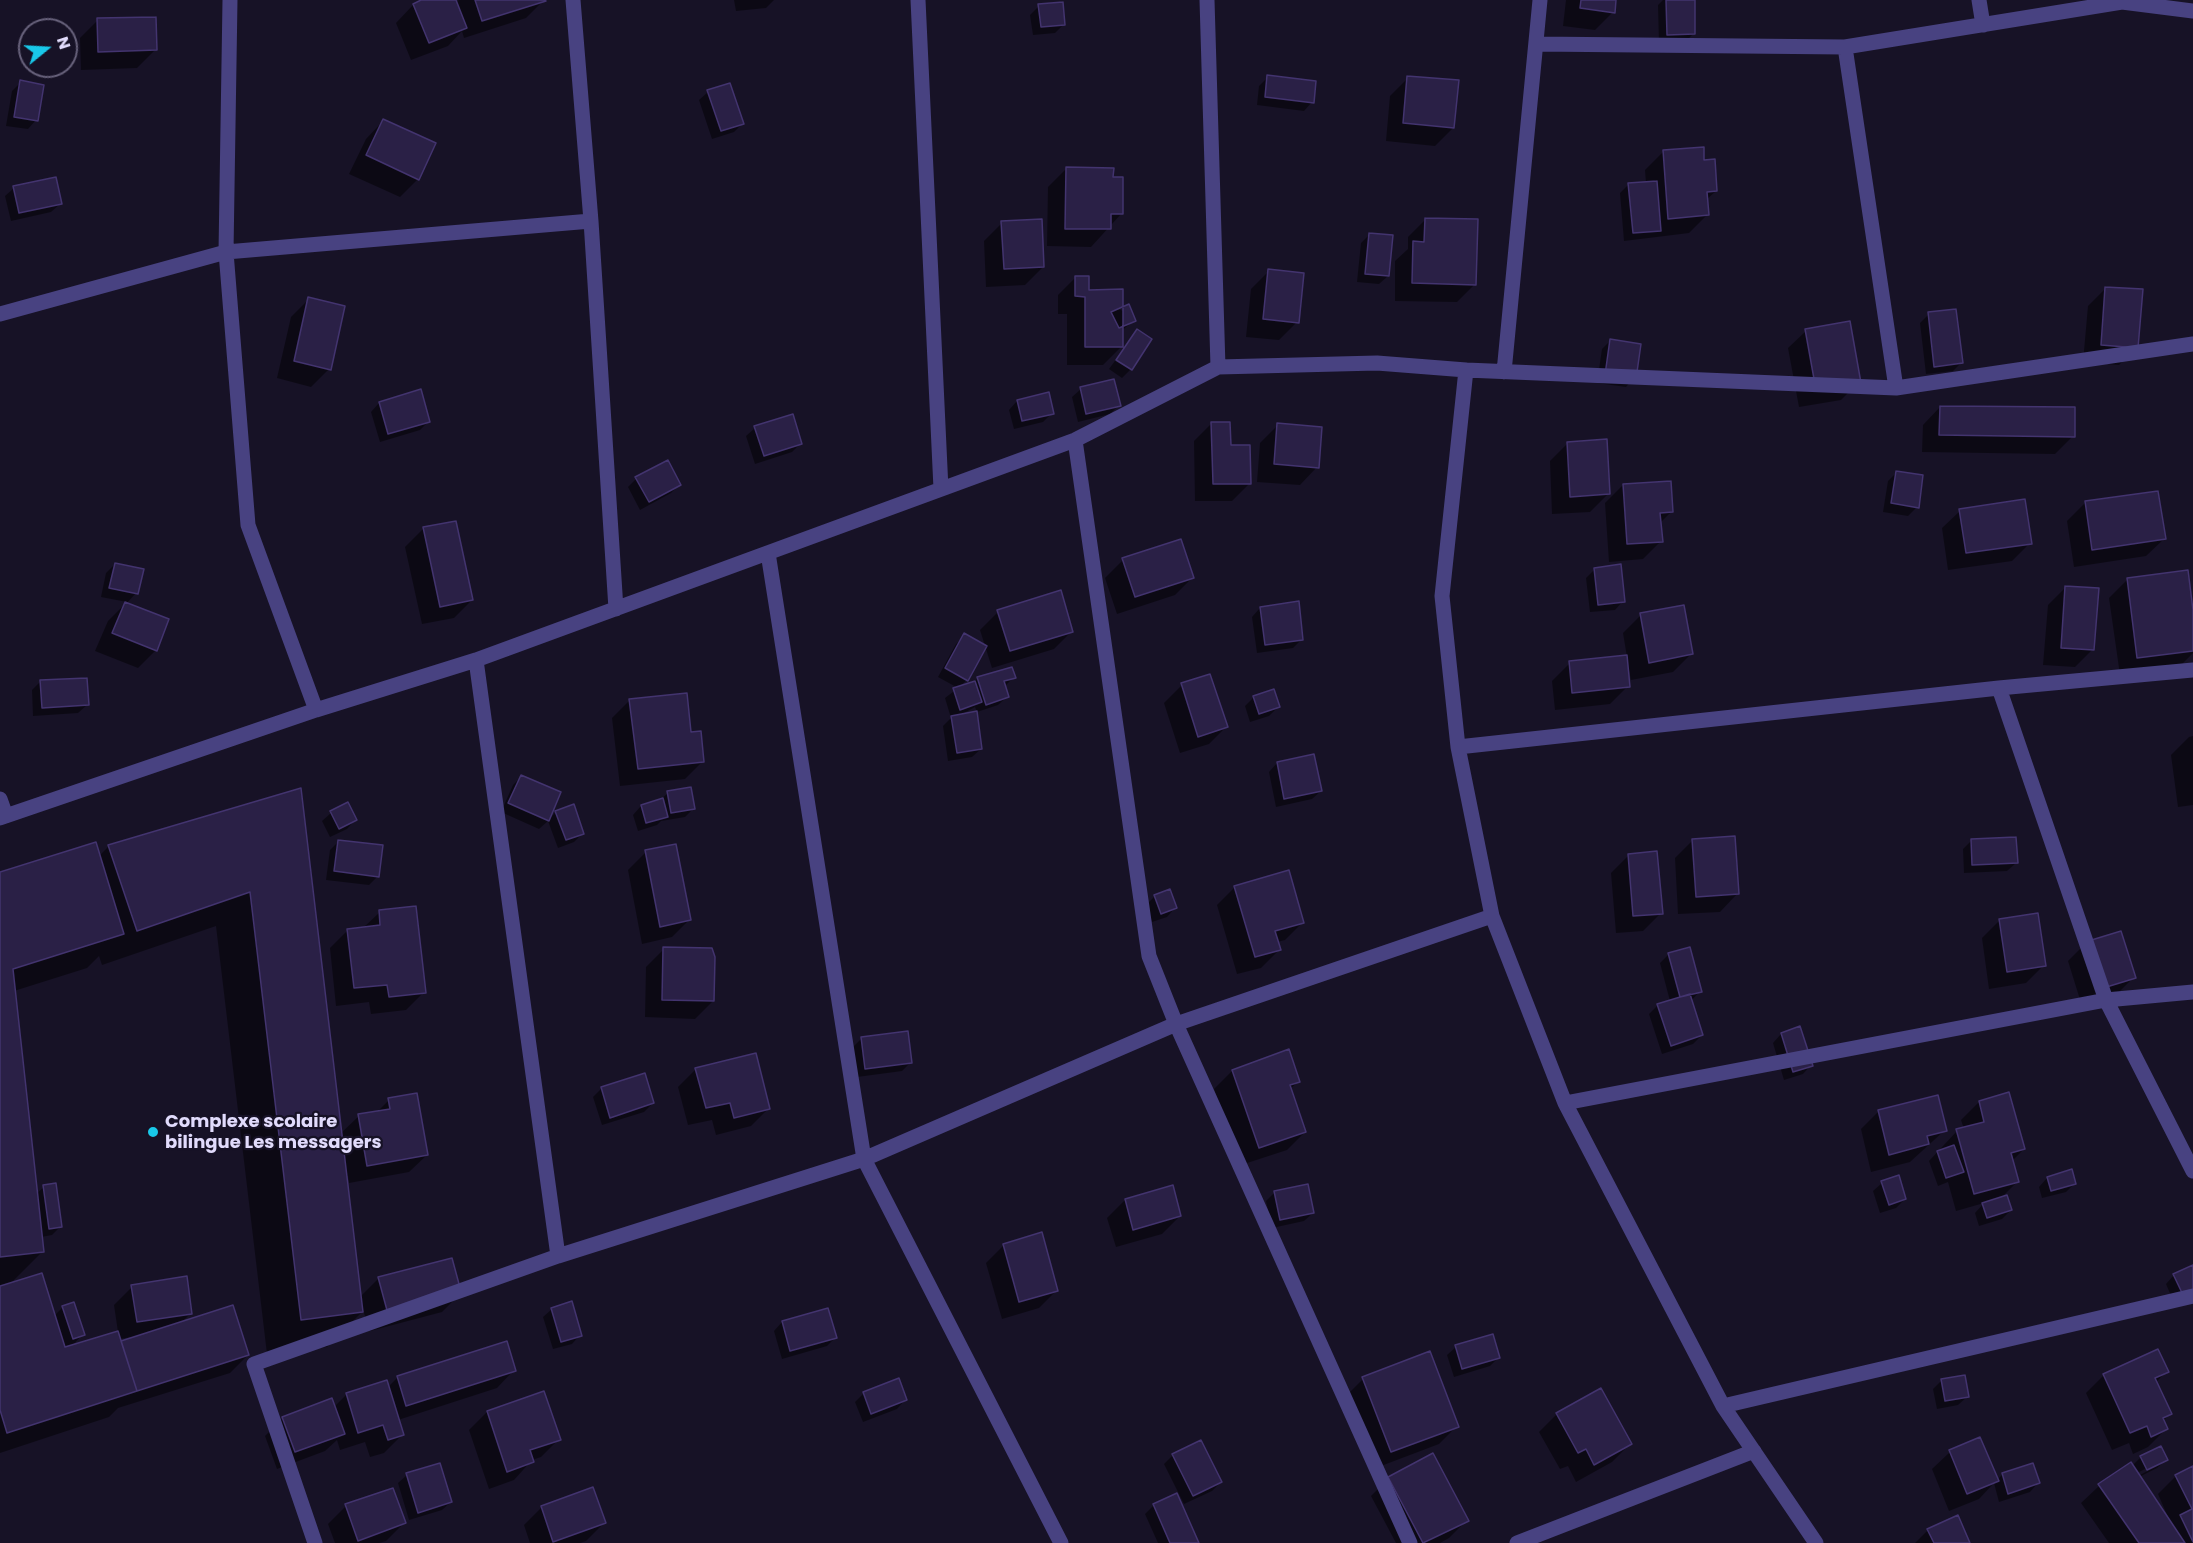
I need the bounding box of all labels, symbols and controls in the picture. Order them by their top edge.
north arrow [18,18,78,78]
text: N [51,34,76,52]
place label: Complexe scolaire bilingue Les messagers [165,1111,382,1154]
marker: Complexe scolaire bilingue Les messagers [146,1125,160,1139]

